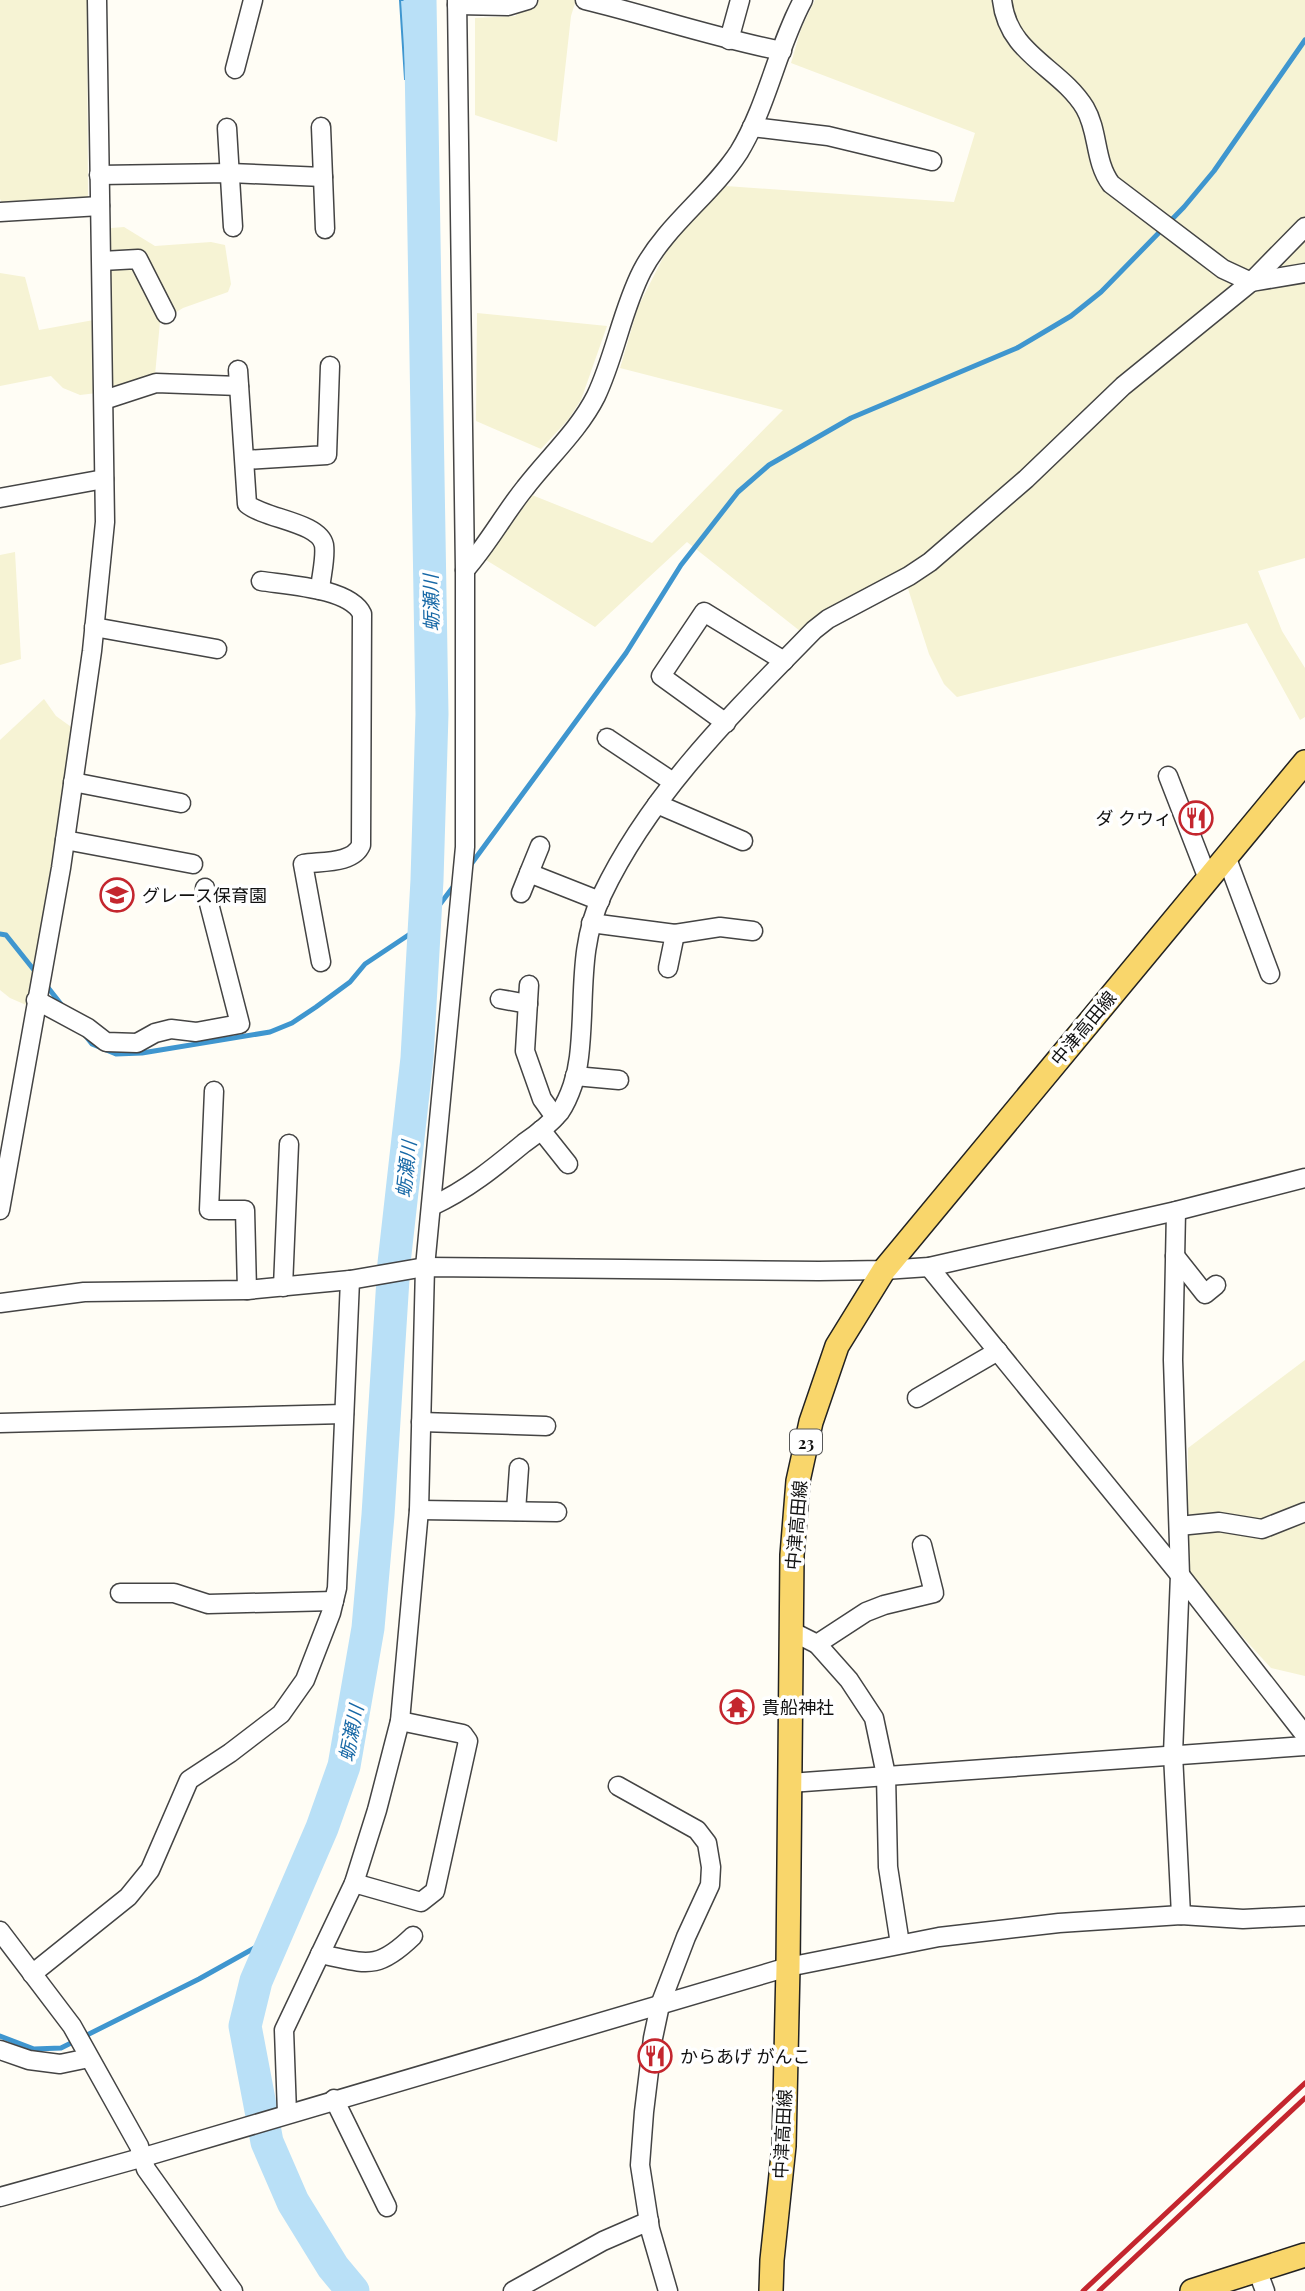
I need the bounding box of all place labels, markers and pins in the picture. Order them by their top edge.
restaurant icon: ダ クウィ [1177,799,1215,837]
place label: ダ クウィ [1096,806,1172,830]
school or university icon: グレース保育園 [98,876,136,914]
place label: グレース保育園 [142,883,267,907]
temple icon: 貴船神社 [718,1688,756,1726]
place label: 貴船神社 [762,1695,834,1719]
restaurant icon: からあげ がんこ [636,2037,674,2075]
place label: からあげ がんこ [680,2044,810,2068]

